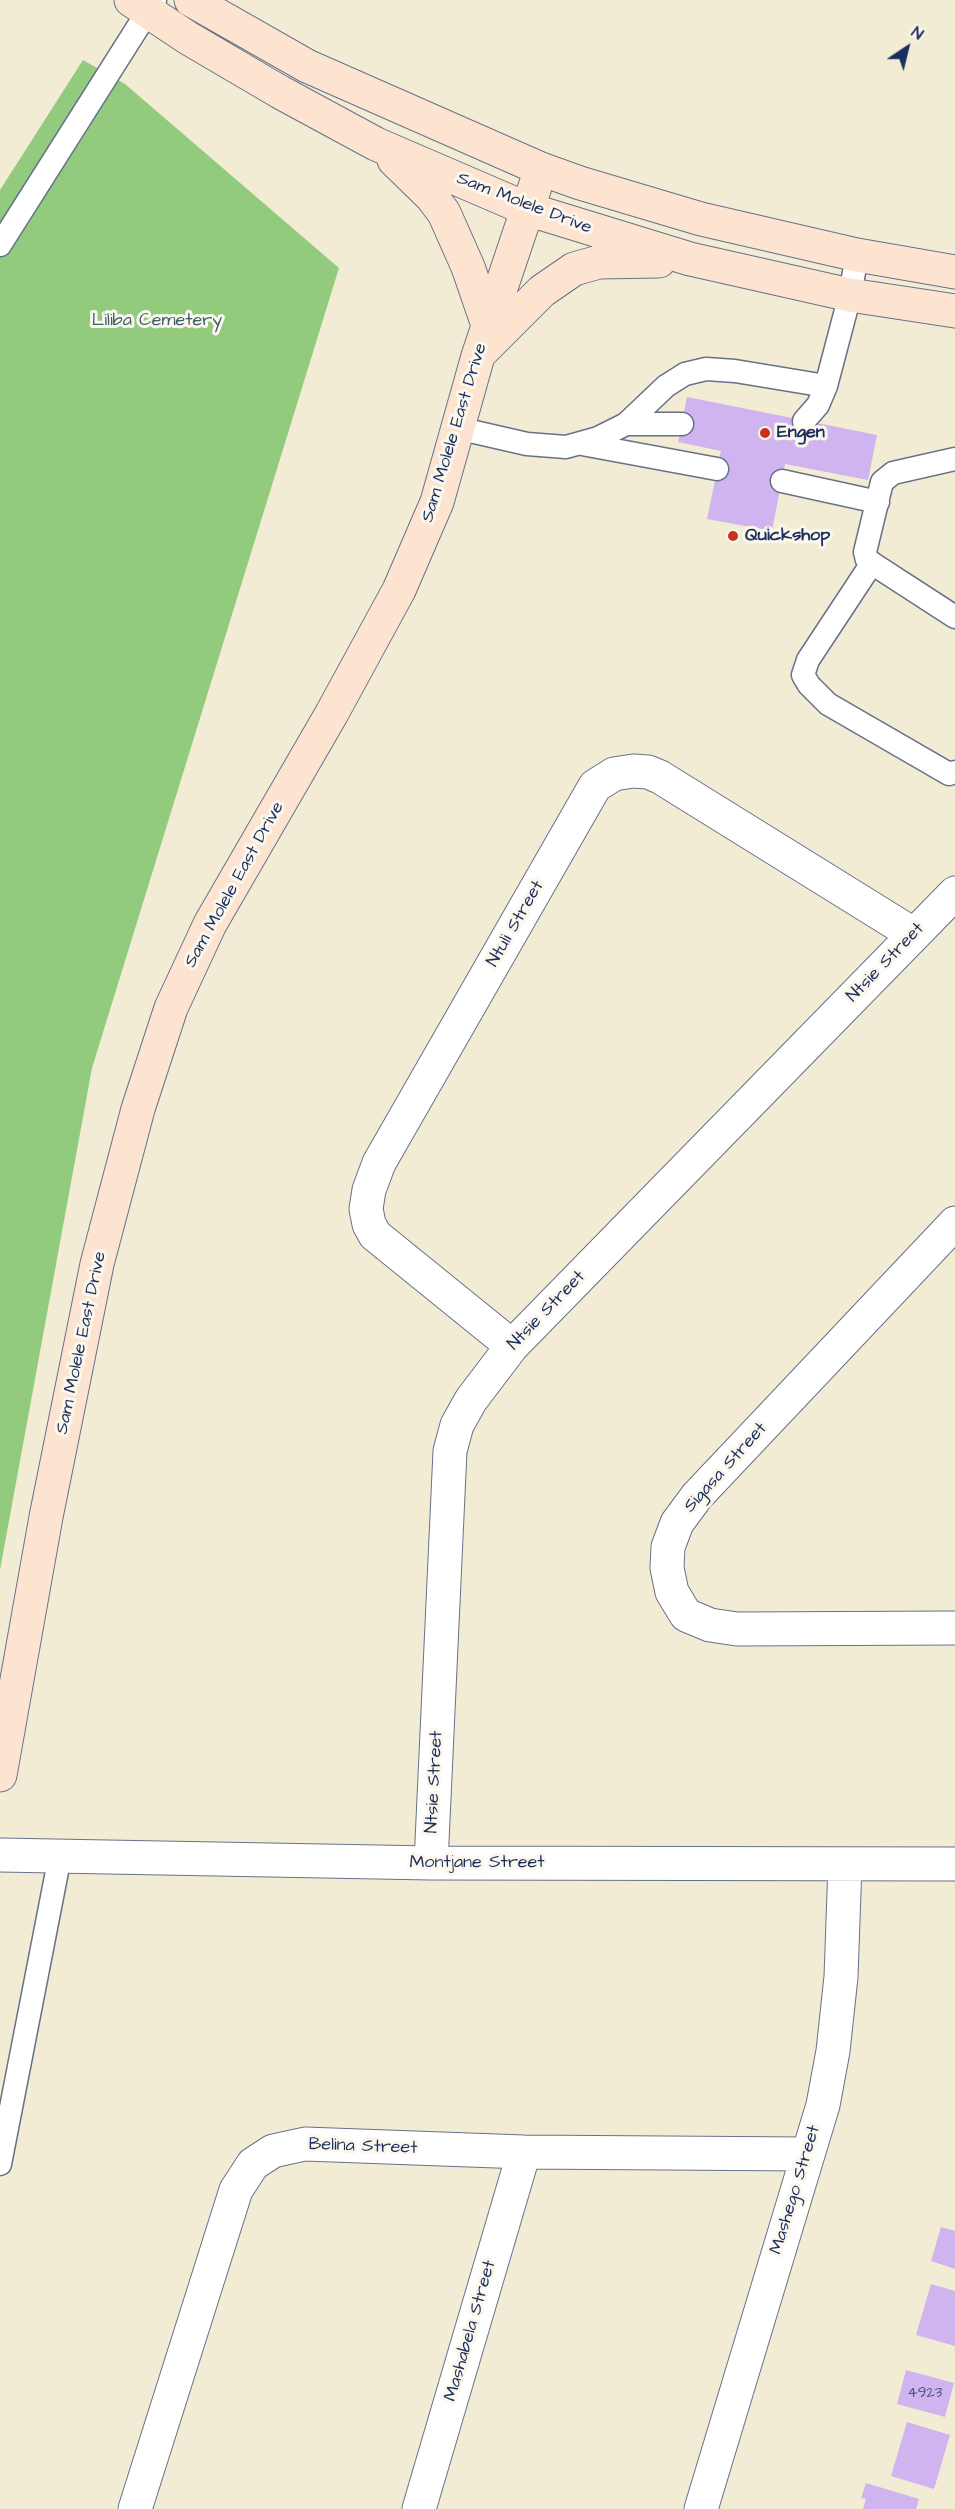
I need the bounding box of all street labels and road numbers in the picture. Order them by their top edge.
street label: Sam Molele Drive [454,168,594,240]
street label: Sam Molele East Drive [417,341,493,525]
street label: Sam Molele East Drive [180,798,290,972]
street label: Ntuli Street [483,877,549,971]
street label: Ntsie Street [843,919,929,1007]
street label: Sam Molele East Drive [52,1250,112,1436]
street label: Ntsie Street [504,1267,590,1355]
street label: Sigasa Street [680,1419,772,1517]
street label: Ntsie Street [422,1730,448,1834]
street label: Montjane Street [409,1852,545,1874]
street label: Mashego Street [766,2123,826,2257]
street label: Belina Street [308,2134,418,2160]
street label: Mashabela Street [441,2258,501,2404]

